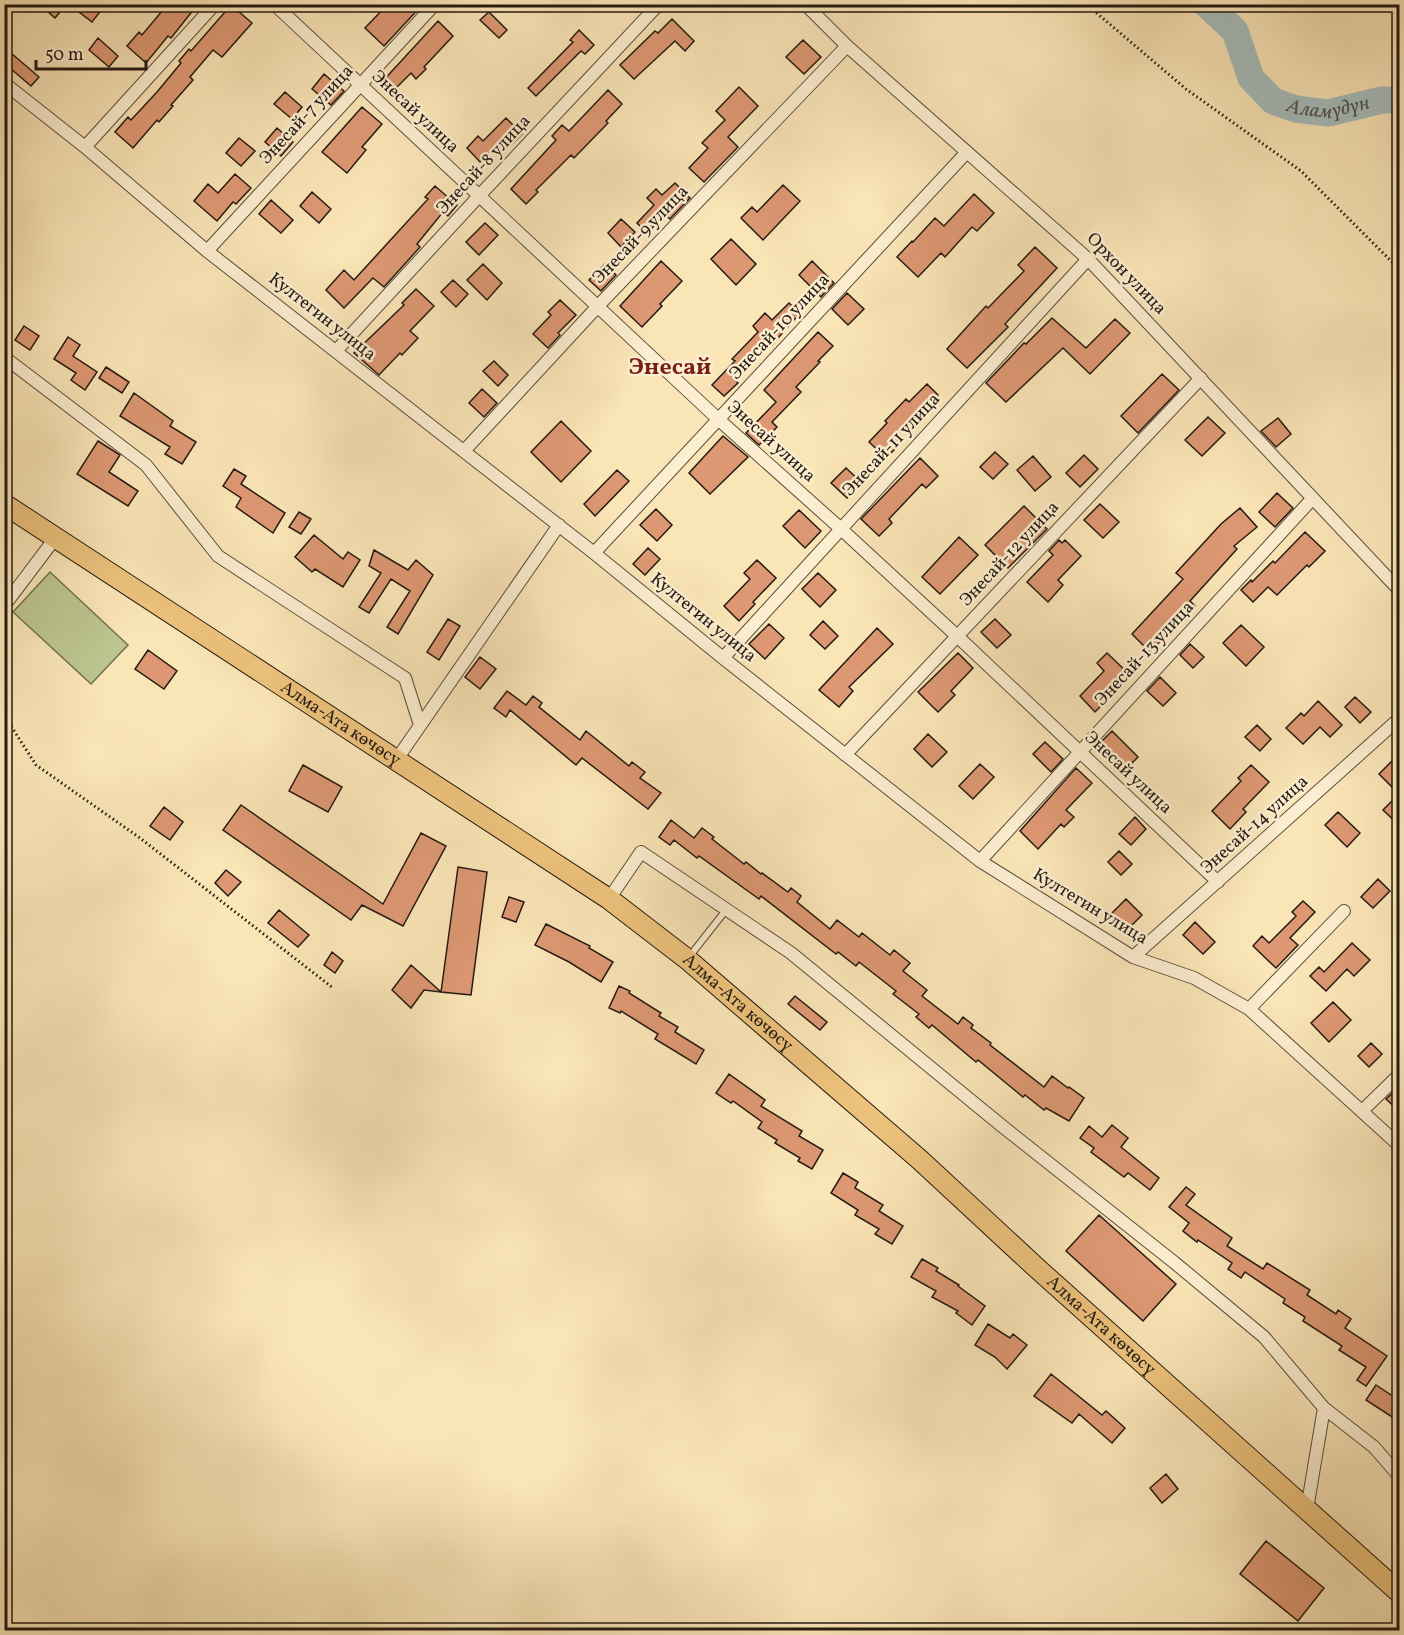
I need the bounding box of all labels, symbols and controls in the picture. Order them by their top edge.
scale bar [36,33,146,71]
text: 50 m [45,43,84,68]
street label: Энесай-7 улица [254,60,360,170]
street label: Энесай улица [366,65,464,159]
water label: Аламүдүн [1282,89,1372,127]
street label: Энесай-8 улица [431,110,537,220]
street label: Энесай-9 улица [587,180,695,290]
street label: Орхон улица [1080,227,1172,321]
street label: Култегин улица [263,267,381,367]
street label: Энесай-10 улица [724,268,836,386]
district label: Энесай [629,351,711,385]
street label: Энесай-11 улица [837,388,947,502]
street label: Энесай улица [721,395,821,489]
street label: Энесай-12 улица [955,496,1065,612]
street label: Култегин улица [644,567,762,669]
street label: Энесай-13 улица [1090,596,1200,712]
street label: Алма-Ата көчөсү [275,675,406,773]
street label: Энесай улица [1079,726,1177,820]
street label: Энесай-14 улица [1196,770,1314,880]
street label: Култегин улица [1028,863,1152,951]
street label: Алма-Ата көчөсү [677,948,799,1058]
street label: Алма-Ата көчөсү [1041,1270,1162,1382]

